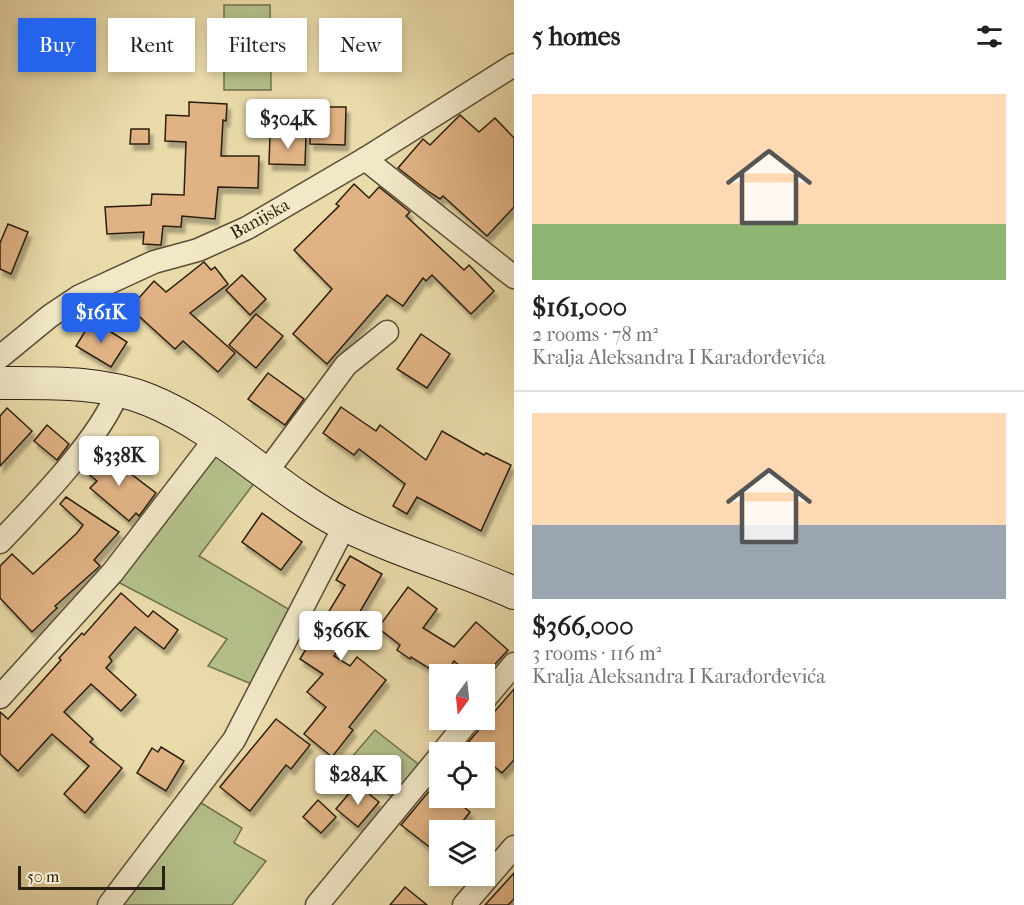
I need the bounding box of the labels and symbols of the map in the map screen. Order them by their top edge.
pin: $304K [246,99,330,150]
street label: Banijska [227,194,294,244]
pin: $161K [59,293,143,344]
pin: $338K [77,436,161,487]
pin: $366K [299,611,383,662]
north arrow [429,664,495,730]
pin: $284K [316,755,400,806]
scale bar [18,863,165,890]

